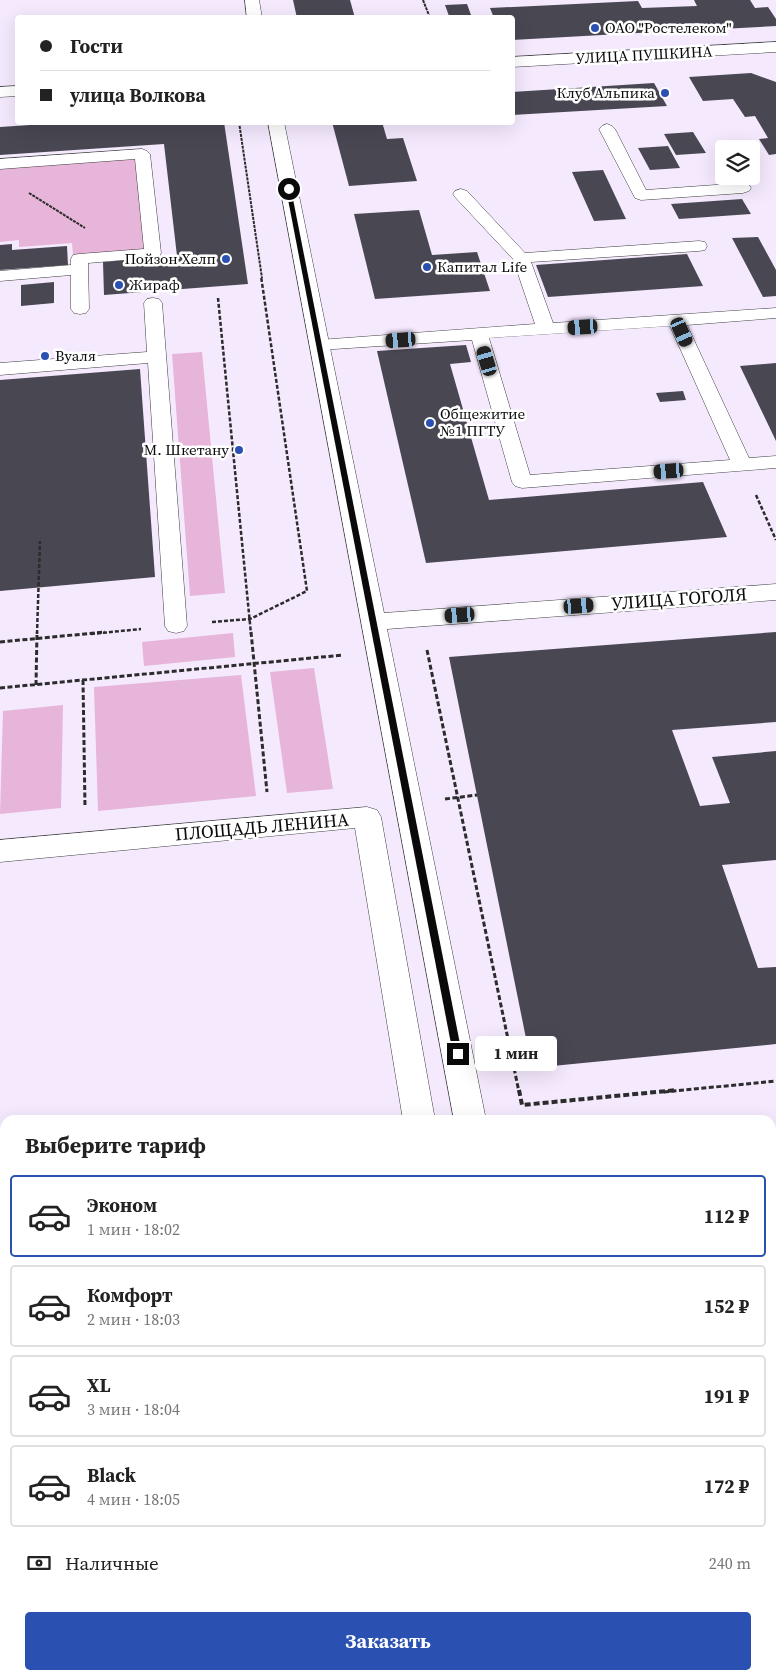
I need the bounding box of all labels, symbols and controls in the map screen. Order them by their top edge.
place label: ОАО "Ростелеком" [605,17,732,38]
marker: ОАО "Ростелеком" [589,22,601,34]
text: Гости [70,33,123,59]
street label: УЛИЦА ПУШКИНА [575,40,713,69]
text: улица Волкова [70,82,206,108]
place label: Клуб Альпика [557,82,655,103]
marker: Клуб Альпика [659,87,671,99]
map controls [715,140,760,185]
button: layers [715,140,760,185]
route start [278,178,300,200]
place label: Пойзон Хелп [124,248,216,269]
marker: Пойзон Хелп [220,253,232,265]
place label: Капитал Life [437,256,527,277]
marker: Капитал Life [421,261,433,273]
place label: Жираф [129,274,180,295]
marker: Жираф [113,279,125,291]
car [669,315,694,349]
car [567,318,598,336]
car [385,331,416,349]
car [475,344,498,378]
place label: Вуаля [55,345,96,366]
marker: Вуаля [39,350,51,362]
place label: Общежитие №1 ПГТУ [439,403,526,441]
marker: Общежитие №1 ПГТУ [424,417,436,429]
place label: М. Шкетану [144,439,229,460]
marker: М. Шкетану [233,444,245,456]
car [653,462,684,480]
street label: УЛИЦА ГОГОЛЯ [610,581,748,616]
car [563,597,594,615]
car [444,606,475,624]
street label: ПЛОЩАДЬ ЛЕНИНА [174,806,350,847]
callout: 1 мин [476,1036,558,1072]
text: 1 мин [494,1042,538,1064]
route end [447,1043,469,1065]
text: Выберите тариф [25,1130,206,1160]
text: Эконом [87,1192,157,1218]
icon: car [27,1194,72,1239]
text: 112 ₽ [704,1203,749,1229]
text: 1 мин · 18:02 [87,1218,180,1240]
text: Комфорт [87,1282,173,1308]
icon: car [27,1284,72,1329]
text: 152 ₽ [704,1293,749,1319]
text: 2 мин · 18:03 [87,1308,180,1330]
text: XL [87,1372,110,1398]
icon: car [27,1374,72,1419]
text: 191 ₽ [704,1383,749,1409]
text: 3 мин · 18:04 [87,1398,180,1420]
text: Black [87,1462,136,1488]
icon: car [27,1464,72,1509]
text: 172 ₽ [704,1473,749,1499]
text: 4 мин · 18:05 [87,1488,180,1510]
icon: cash [25,1549,53,1577]
text: Наличные [65,1550,159,1576]
text: 240 m [709,1552,751,1574]
button: Заказать [25,1612,751,1670]

